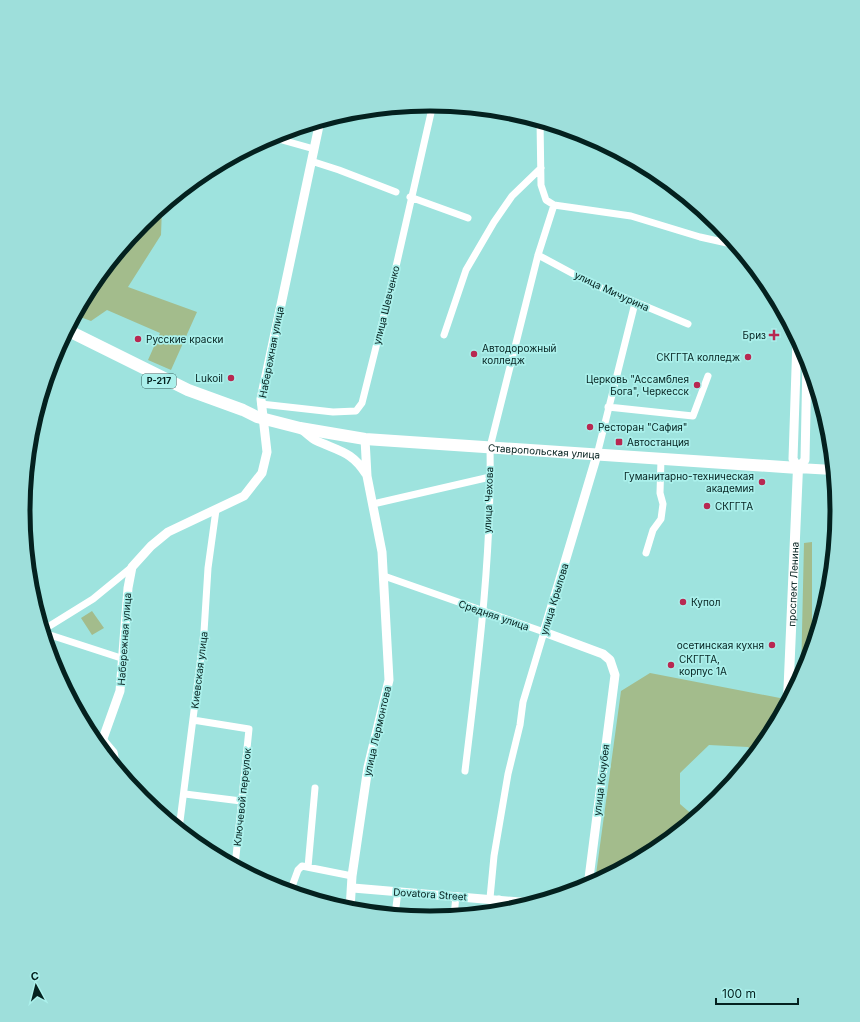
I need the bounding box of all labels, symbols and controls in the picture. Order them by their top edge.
street label: улица Шевченко [370,264,402,346]
street label: улица Мичурина [573,268,651,314]
street label: Набережная улица [256,305,286,399]
place label: Бриз [743,329,766,341]
marker: Бриз [769,330,779,340]
place label: Русские краски [146,333,224,345]
marker: Русские краски [133,334,143,344]
place label: Автодорожный колледж [482,342,557,366]
marker: Автодорожный колледж [469,349,479,359]
place label: СКГГТА колледж [656,351,740,363]
marker: СКГГТА колледж [743,352,753,362]
place label: Lukoil [195,372,223,384]
marker: Lukoil [226,373,236,383]
place label: Церковь "Ассамблея Бога", Черкесск [586,373,690,397]
road number: Р-217 [142,374,176,388]
marker: Церковь "Ассамблея Бога", Черкесск [692,380,702,390]
place label: Ресторан "Сафия" [598,421,688,433]
marker: Ресторан "Сафия" [585,422,595,432]
place label: Автостанция [627,436,689,448]
marker: Автостанция [614,437,624,447]
street label: Ставропольская улица [488,441,600,461]
street label: улица Чехова [481,467,495,533]
place label: Гуманитарно-техническая академия [624,470,754,494]
marker: Гуманитарно-техническая академия [757,477,767,487]
place label: СКГГТА [715,500,753,512]
marker: СКГГТА [702,501,712,511]
street label: проспект Ленина [785,541,801,627]
street label: улица Крылова [537,562,571,636]
street label: Набережная улица [115,592,133,686]
place label: Купол [691,596,721,608]
street label: Средняя улица [457,597,531,633]
marker: Купол [678,597,688,607]
street label: Киевская улица [188,631,210,709]
place label: осетинская кухня [677,639,764,651]
marker: осетинская кухня [767,640,777,650]
place label: СКГГТА, корпус 1А [679,653,727,677]
marker: СКГГТА, корпус 1А [666,660,676,670]
street label: улица Лермонтова [361,685,393,777]
street label: улица Кочубея [591,743,611,817]
street label: Ключевой переулок [231,747,253,847]
street label: Dovatora Street [393,885,468,903]
north arrow [16,966,56,1006]
text: С [30,969,40,984]
scale bar [716,980,798,1006]
text: 100 m [722,986,756,1001]

